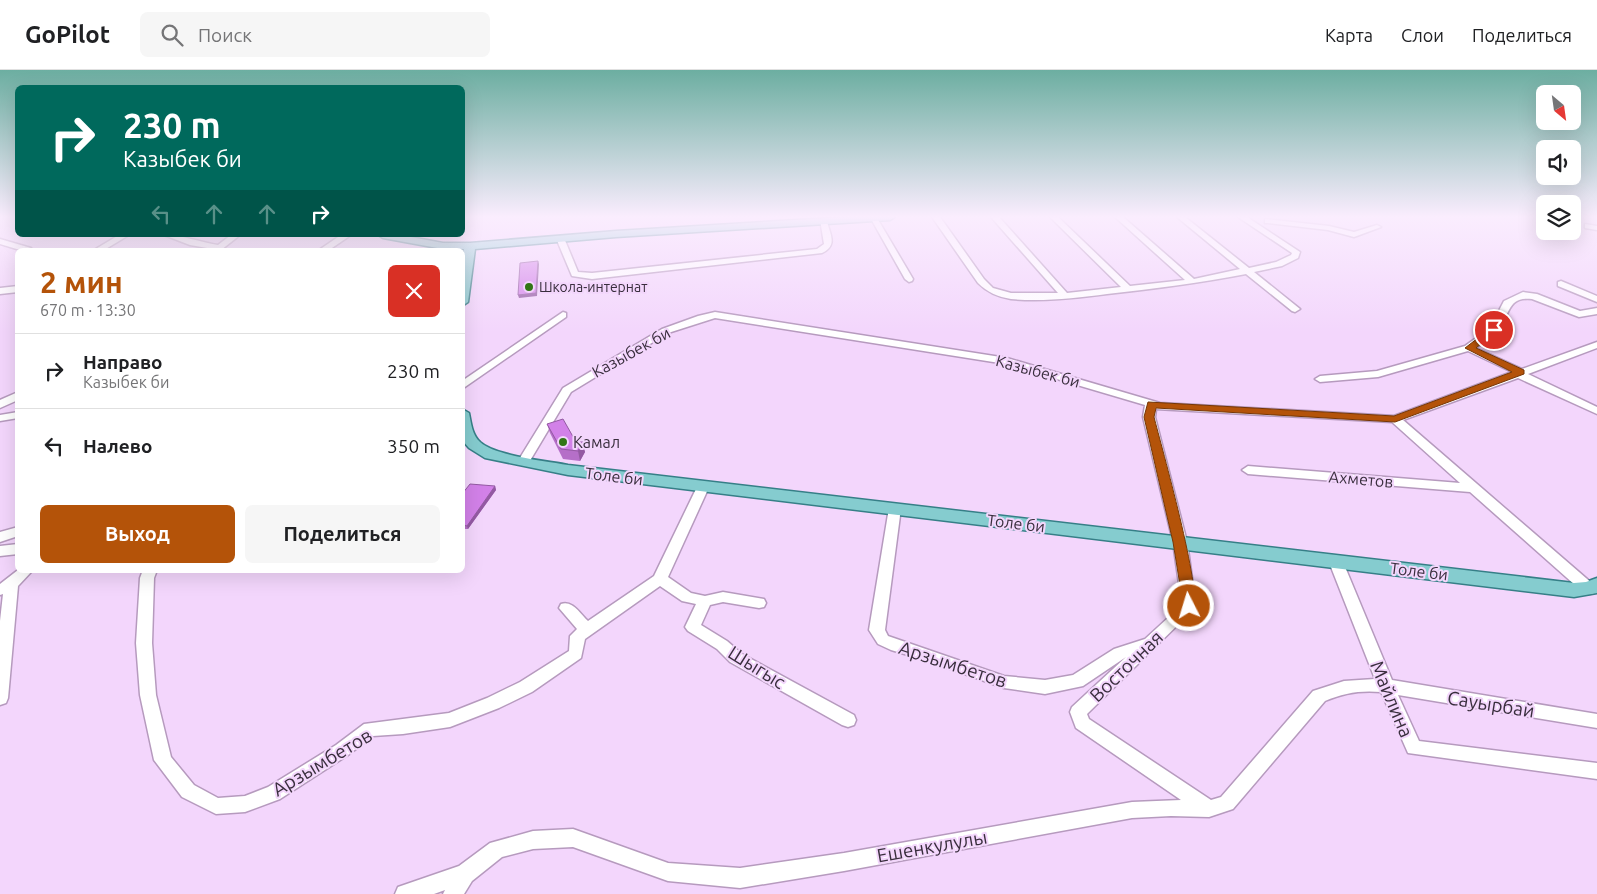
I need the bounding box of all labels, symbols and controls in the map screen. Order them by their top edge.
search box [140,12,490,57]
text: GoPilot [25,21,110,48]
icon: search [158,21,186,49]
text: Поиск [198,24,252,46]
text: Карта [1325,25,1373,45]
text: Слои [1401,25,1444,45]
text: Поделиться [1472,25,1572,45]
north arrow [1536,85,1581,130]
map controls [1536,85,1581,240]
icon: right [40,105,105,170]
text: 230 m [123,105,221,145]
button: sound [1536,140,1581,185]
text: Казыбек би [123,146,242,171]
button: layers [1536,195,1581,240]
icon: left [147,200,175,228]
icon: ahead [200,200,228,228]
icon: ahead [253,200,281,228]
icon: right [306,200,334,228]
text: 2 мин [40,265,123,299]
button: close [388,265,440,317]
place label: Школа-интернат [539,279,647,295]
marker: Школа-интернат [523,281,535,293]
text: 670 m · 13:30 [40,301,136,319]
pin [1473,309,1515,351]
icon: arrive [1480,316,1508,344]
street label: Казыбек би [589,323,673,381]
text: Направо [83,351,163,373]
street label: Казыбек би [994,351,1082,391]
icon: right [40,357,68,385]
text: 230 m [387,360,440,382]
text: Казыбек би [83,373,169,391]
icon: left [40,432,68,460]
place label: Камал [573,433,620,451]
text: Налево [83,435,152,457]
text: 350 m [387,435,440,457]
marker: Камал [557,436,569,448]
street label: Толе би [584,464,644,488]
street label: Ахметов [1328,467,1394,491]
button: Выход [40,505,235,563]
button: Поделиться [245,505,440,563]
street label: Толе би [986,511,1046,535]
street label: Толе би [1389,559,1449,583]
position arrow [1162,579,1214,631]
street label: Восточная [1085,626,1167,706]
street label: Арзымбетов [896,636,1010,692]
street label: Шыгыс [724,641,790,693]
street label: Майлина [1366,658,1418,740]
street label: Сауырбай [1446,686,1536,722]
street label: Арзымбетов [268,724,376,800]
street label: Ешенкулулы [875,825,989,867]

